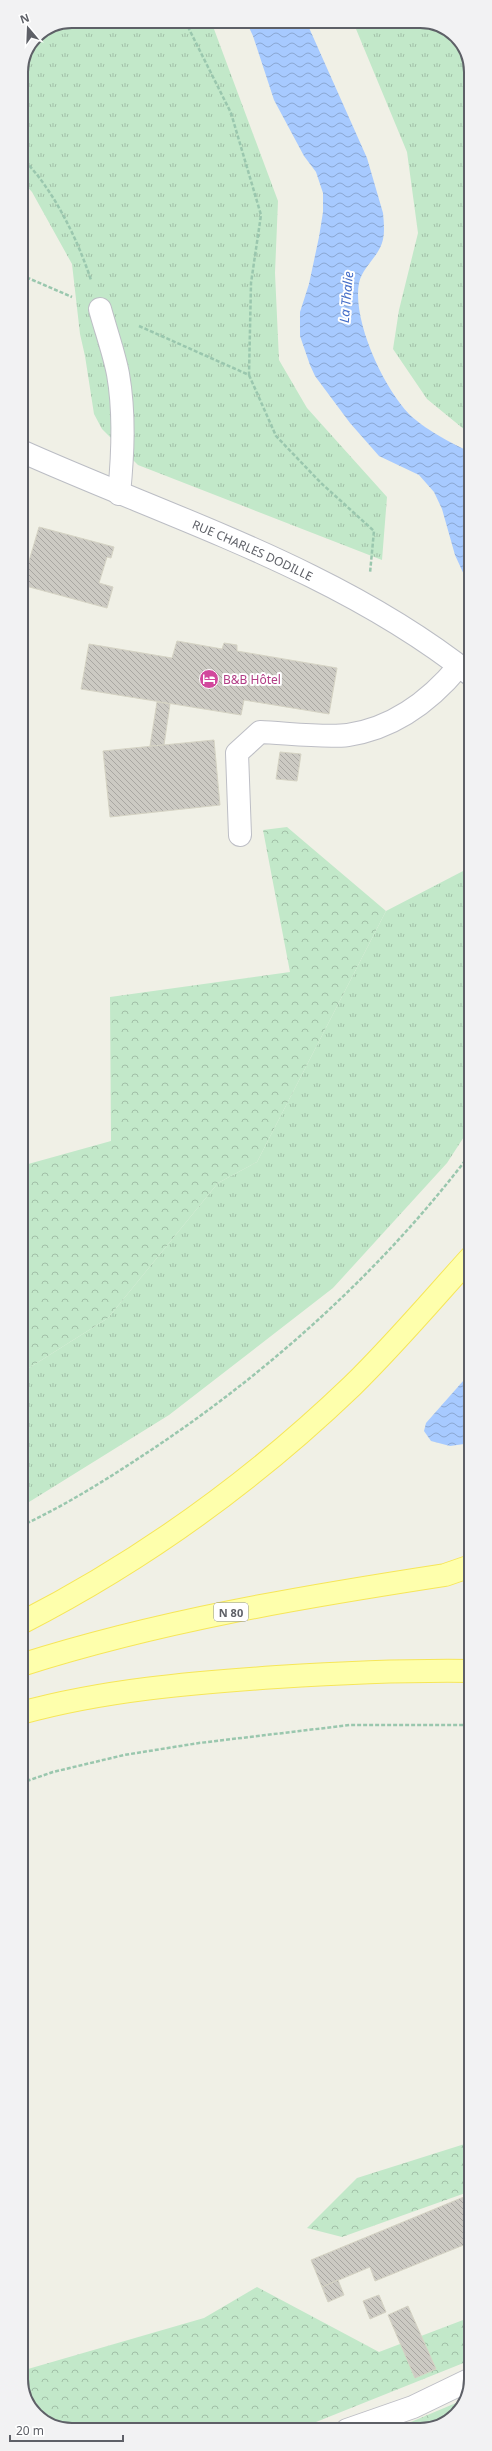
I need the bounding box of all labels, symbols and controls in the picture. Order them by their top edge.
north arrow [8,8,48,48]
text: N [18,10,31,27]
water label: La Thalie [335,270,357,323]
street label: RUE CHARLES DODILLE [190,515,316,584]
hotel icon: B&B Hôtel [198,668,220,690]
place label: B&B Hôtel [223,671,281,688]
road number: N 80 [214,1603,248,1621]
scale bar [10,2417,123,2443]
text: 20 m [16,2422,44,2439]

